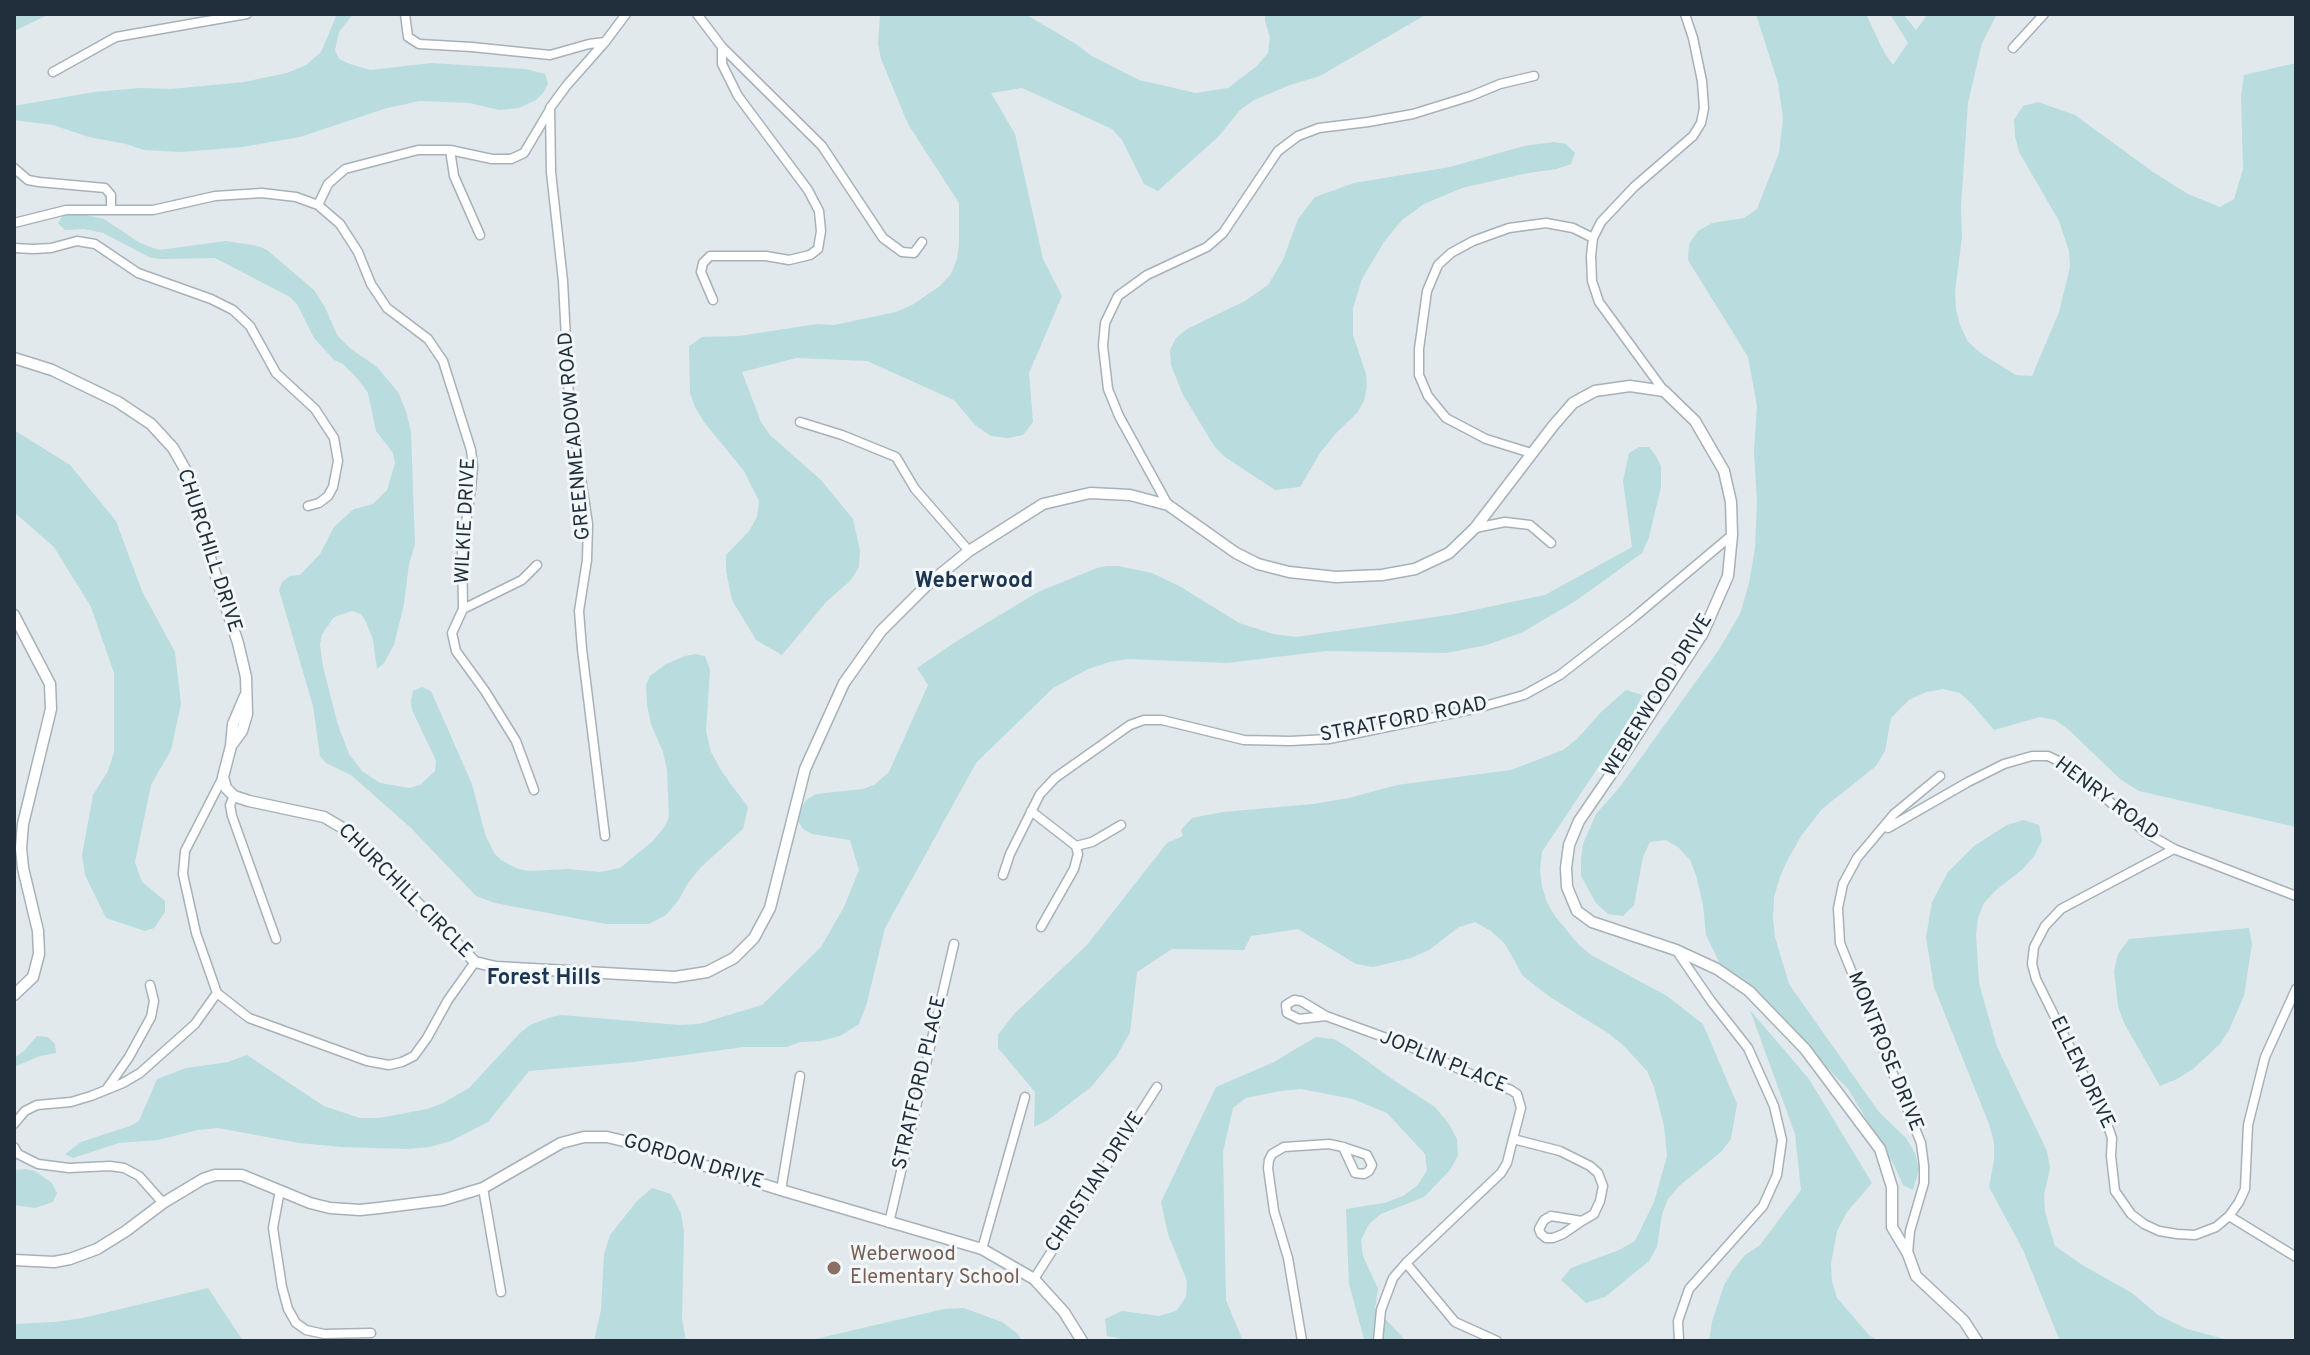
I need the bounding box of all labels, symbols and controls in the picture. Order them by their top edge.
street label: GREENMEADOW ROAD [555,331,597,541]
street label: WILKIE DRIVE [452,458,482,584]
street label: CHURCHILL DRIVE [170,466,246,636]
district label: Weberwood [915,570,1033,596]
street label: WEBERWOOD DRIVE [1599,610,1719,782]
street label: STRATFORD ROAD [1318,693,1490,749]
street label: HENRY ROAD [2049,753,2163,847]
street label: CHURCHILL CIRCLE [332,820,476,964]
district label: Forest Hills [487,967,601,993]
street label: MONTROSE DRIVE [1841,969,1927,1135]
street label: STRATFORD PLACE [889,994,953,1172]
street label: ELLEN DRIVE [2043,1013,2119,1133]
street label: JOPLIN PLACE [1376,1027,1510,1099]
street label: CHRISTIAN DRIVE [1041,1108,1151,1258]
street label: GORDON DRIVE [620,1130,766,1196]
place label: Weberwood Elementary School [850,1244,1020,1291]
marker: Weberwood Elementary School [825,1259,843,1277]

